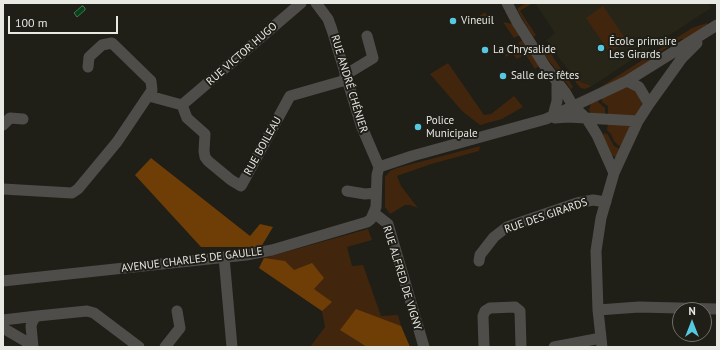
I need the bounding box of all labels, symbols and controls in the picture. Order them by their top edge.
scale bar [10,8,120,34]
place label: Vineuil [461,14,494,28]
text: 100 m [15,15,48,30]
marker: Vineuil [448,16,458,26]
street label: RUE VICTOR HUGO [204,20,280,88]
street label: RUE ANDRÉ CHÉNIER [328,34,370,134]
place label: École primaire Les Girards [609,35,677,61]
place label: La Chrysalide [493,43,556,57]
marker: École primaire Les Girards [596,43,606,53]
marker: La Chrysalide [480,45,490,55]
place label: Salle des fêtes [511,69,579,83]
marker: Salle des fêtes [498,71,508,81]
street label: RUE BOILEAU [241,114,285,178]
place label: Police Municipale [426,114,478,140]
marker: Police Municipale [413,122,423,132]
street label: RUE DES GIRARDS [503,196,589,236]
street label: RUE ALFRED DE VIGNY [380,224,424,332]
street label: AVENUE CHARLES DE GAULLE [121,245,263,275]
north arrow [672,302,712,342]
text: N [688,304,696,318]

